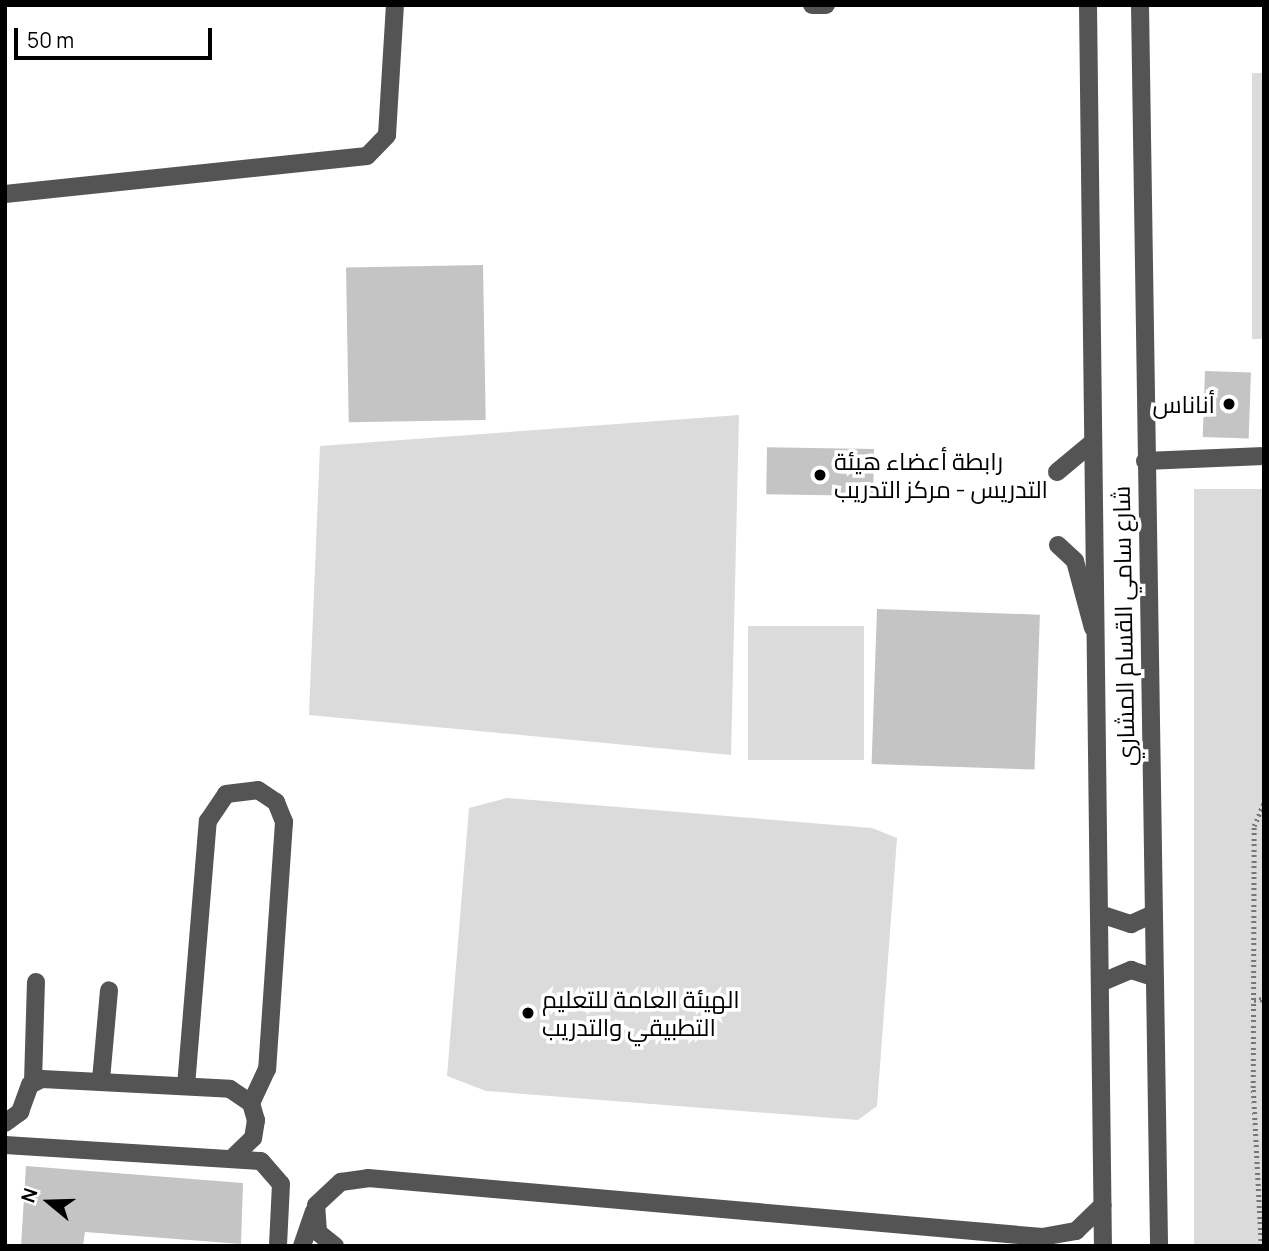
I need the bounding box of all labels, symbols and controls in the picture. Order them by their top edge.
scale bar [18,14,215,58]
text: 50 m [27,26,74,54]
place label: أناناس [1153,390,1215,418]
marker: أناناس [1221,396,1237,412]
place label: رابطة أعضاء هيئة التدريس - مركز التدريب [834,447,1048,503]
marker: رابطة أعضاء هيئة التدريس - مركز التدريب [812,467,828,483]
street label: شارع سامي القسام المشاري [1106,486,1140,766]
place label: الهيئة العامة للتعليم التطبيقي والتدريب [542,985,740,1041]
marker: الهيئة العامة للتعليم التطبيقي والتدريب [520,1005,536,1021]
north arrow [14,1167,84,1237]
text: N [15,1184,44,1206]

